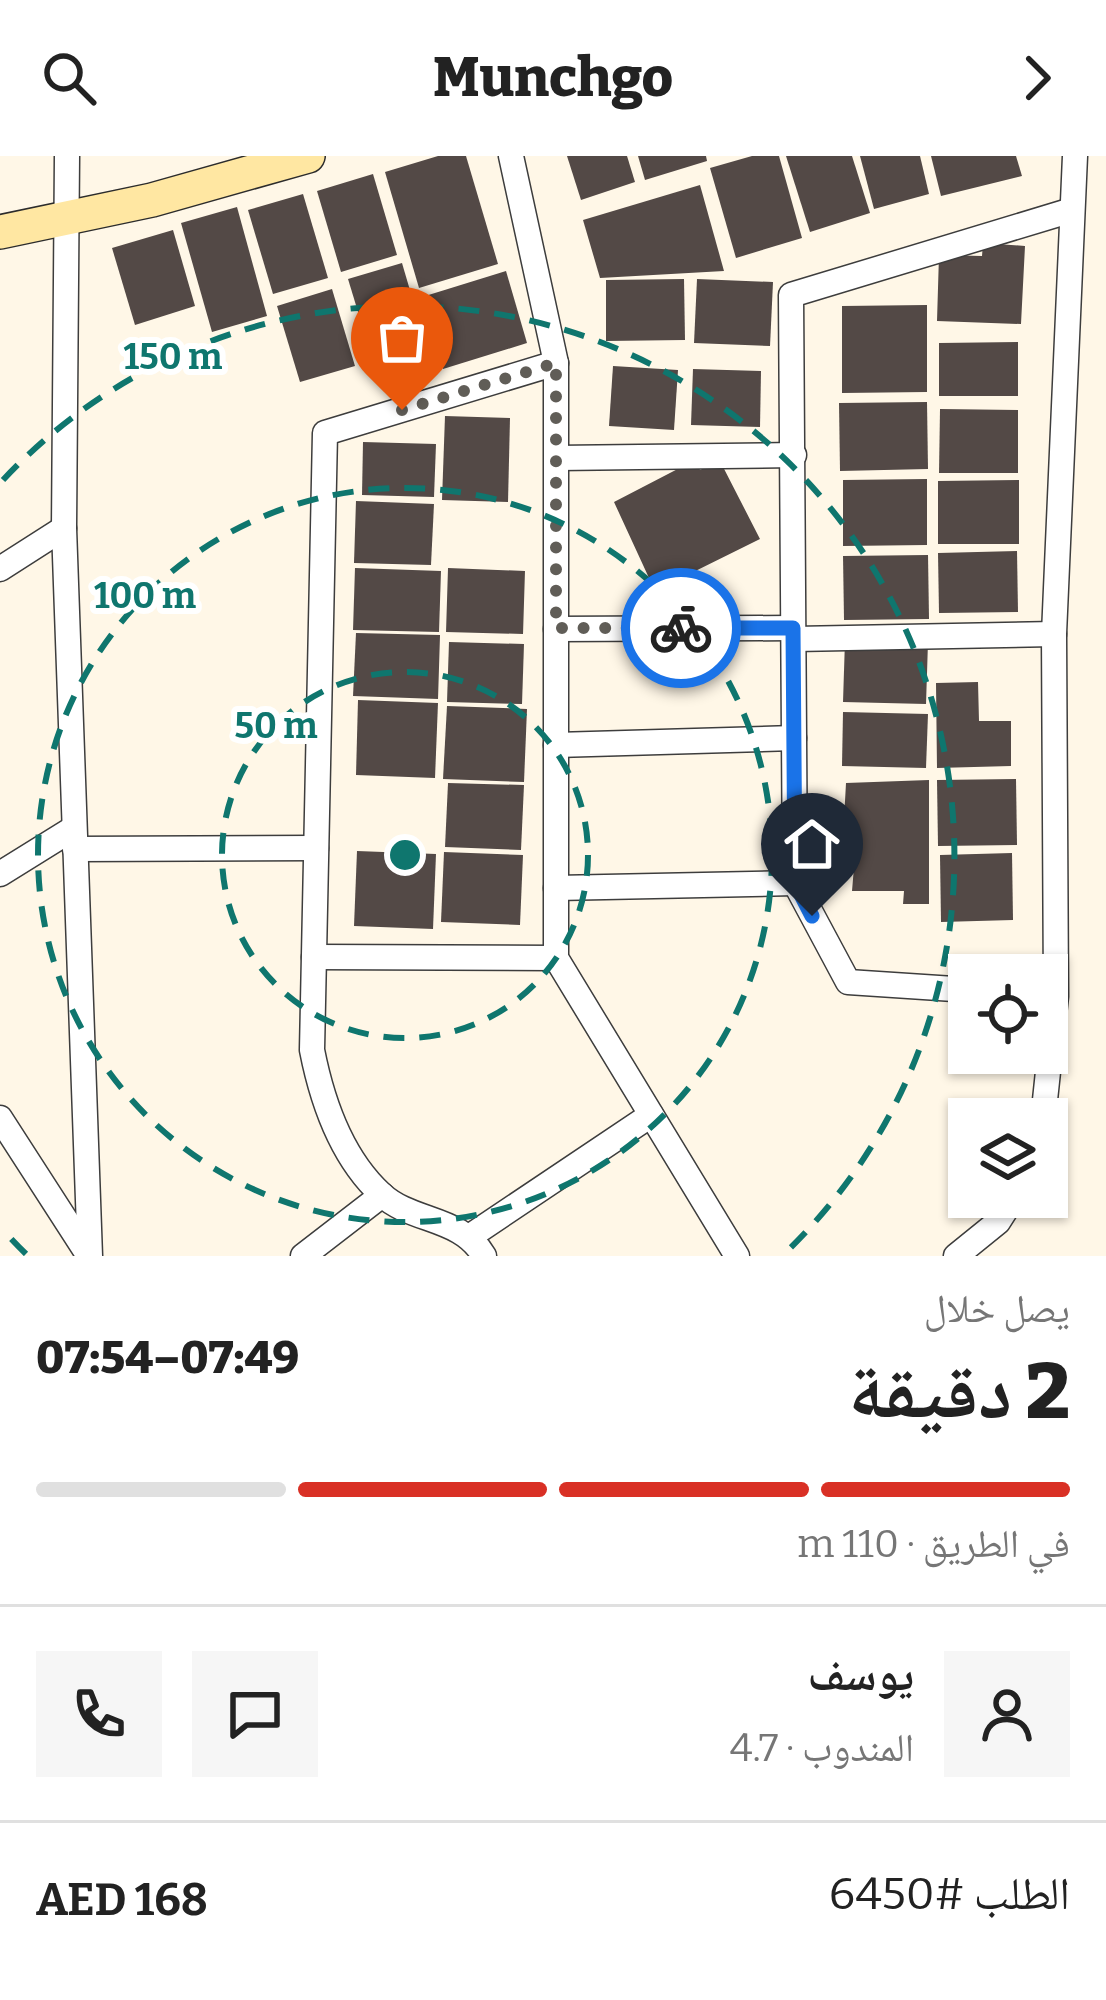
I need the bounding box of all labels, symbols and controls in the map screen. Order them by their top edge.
icon: search [36,45,102,111]
icon: forward [1004,45,1070,111]
text: Munchgo [433,46,673,110]
pin [351,287,453,410]
icon: bag [369,305,435,371]
text: 150 m [124,335,222,379]
courier [621,568,741,688]
text: 100 m [94,574,196,618]
icon: bike [648,595,714,661]
text: 50 m [234,704,318,748]
pin [761,793,863,916]
icon: home [779,811,845,877]
centre of rings [384,834,426,876]
map controls [948,954,1068,1218]
button: locate [948,954,1068,1074]
button: layers [948,1098,1068,1218]
text: يصل خلال [924,1286,1070,1332]
text: 07:49–07:54 [36,1331,299,1385]
text: 2 دقيقة [848,1345,1070,1439]
text: في الطريق · 110 m [797,1521,1070,1567]
text: يوسف [808,1648,914,1702]
button: phone [36,1651,162,1777]
button: chat [192,1651,318,1777]
button: person [944,1651,1070,1777]
text: المندوب · 4.7 [730,1725,914,1771]
text: الطلب #6450 [829,1867,1070,1921]
text: AED 168 [36,1873,208,1927]

